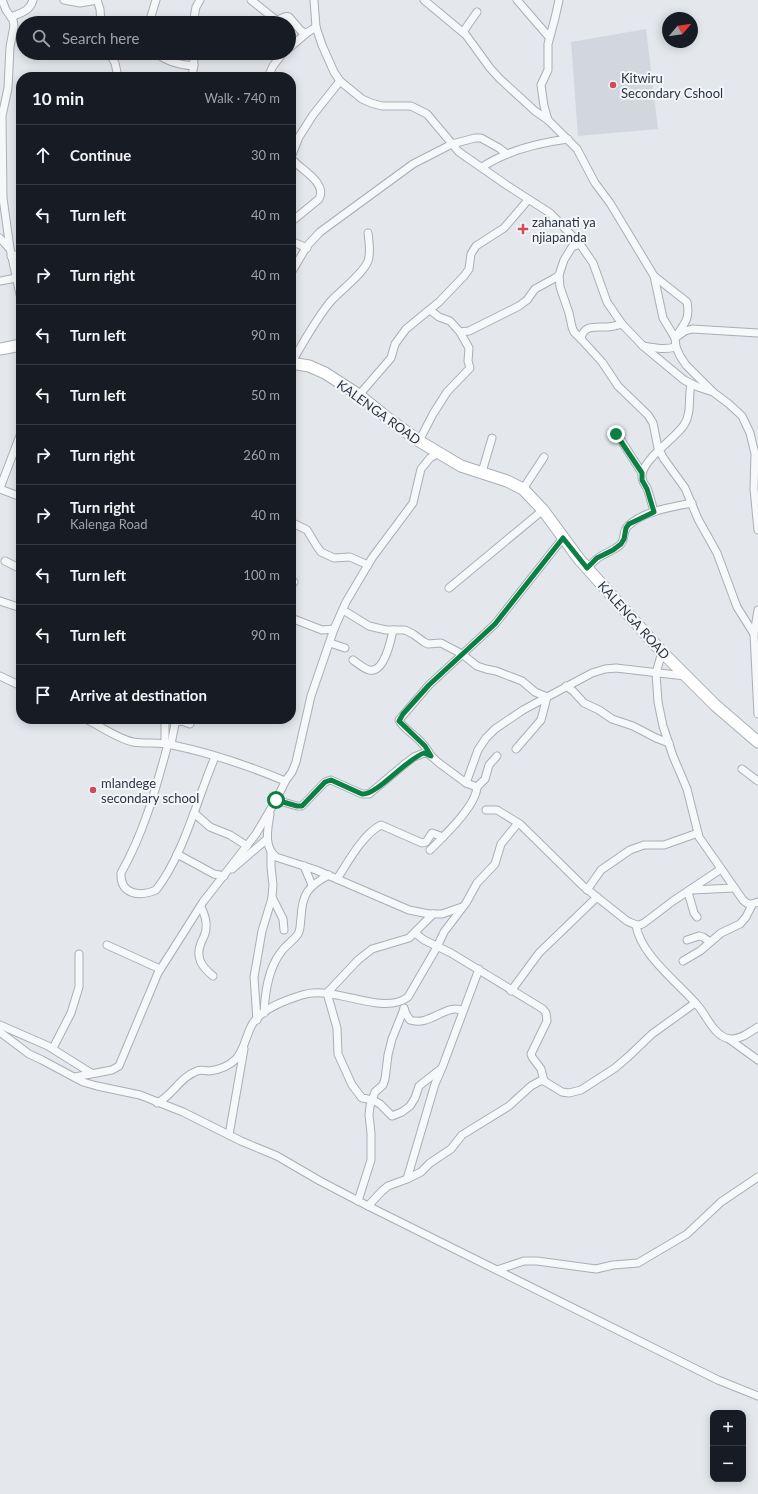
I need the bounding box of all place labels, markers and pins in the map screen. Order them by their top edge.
place label: Kitwiru Secondary Cshool [621,70,723,101]
marker: Kitwiru Secondary Cshool [608,80,618,90]
place label: zahanati ya njiapanda [532,214,596,245]
marker: zahanati ya njiapanda [517,223,529,235]
place label: mlandege secondary school [101,775,199,806]
marker: mlandege secondary school [88,785,98,795]

